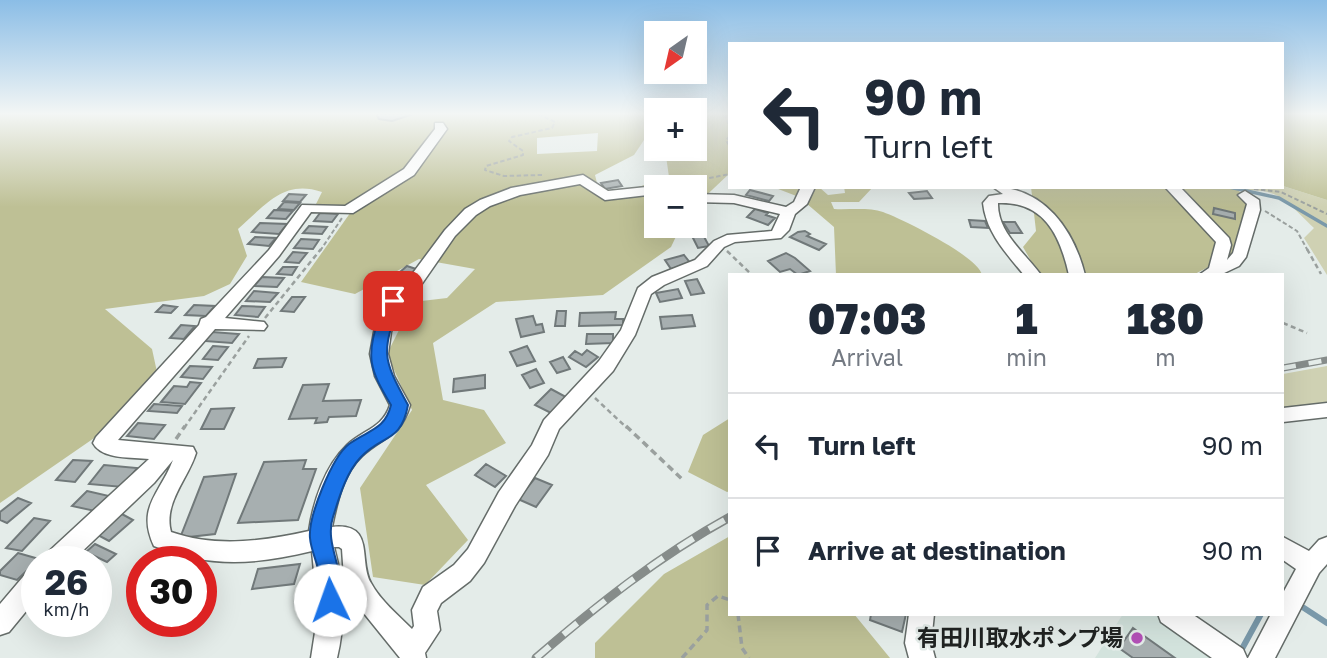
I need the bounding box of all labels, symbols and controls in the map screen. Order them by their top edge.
north arrow [644,21,707,84]
map controls [644,21,707,238]
text: 90 m [864,67,982,126]
icon: left [749,70,840,161]
button: + [644,98,707,161]
text: Turn left [864,127,993,165]
button: − [644,175,707,238]
pin [363,271,423,331]
icon: arrive [374,282,412,320]
text: 07:03 [808,293,927,343]
text: 1 [1016,293,1038,343]
text: 180 [1127,293,1204,343]
text: Arrival [831,343,903,371]
text: min [1006,343,1047,371]
text: m [1155,343,1176,371]
icon: left [749,427,787,465]
text: Turn left [808,430,916,461]
text: 90 m [1202,430,1263,461]
icon: arrive [749,532,787,570]
text: Arrive at destination [808,535,1066,566]
text: 90 m [1202,535,1263,566]
speed limit sign: 30 [126,546,217,637]
text: 26 [45,561,88,603]
position arrow [293,563,367,637]
text: km/h [44,598,89,620]
place label: 有田川取水ポンプ場 [917,623,1123,651]
marker: 有田川取水ポンプ場 [1129,630,1145,646]

